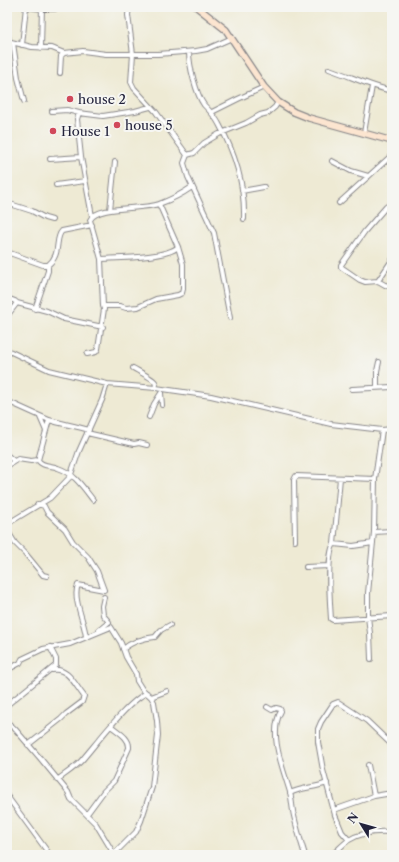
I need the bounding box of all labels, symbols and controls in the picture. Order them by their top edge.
place label: house 2 [78,91,126,107]
marker: house 2 [65,94,75,104]
place label: house 5 [125,117,173,133]
marker: house 5 [112,120,122,130]
place label: House 1 [61,123,110,139]
marker: House 1 [48,126,58,136]
north arrow [341,804,381,844]
text: N [345,810,362,826]

